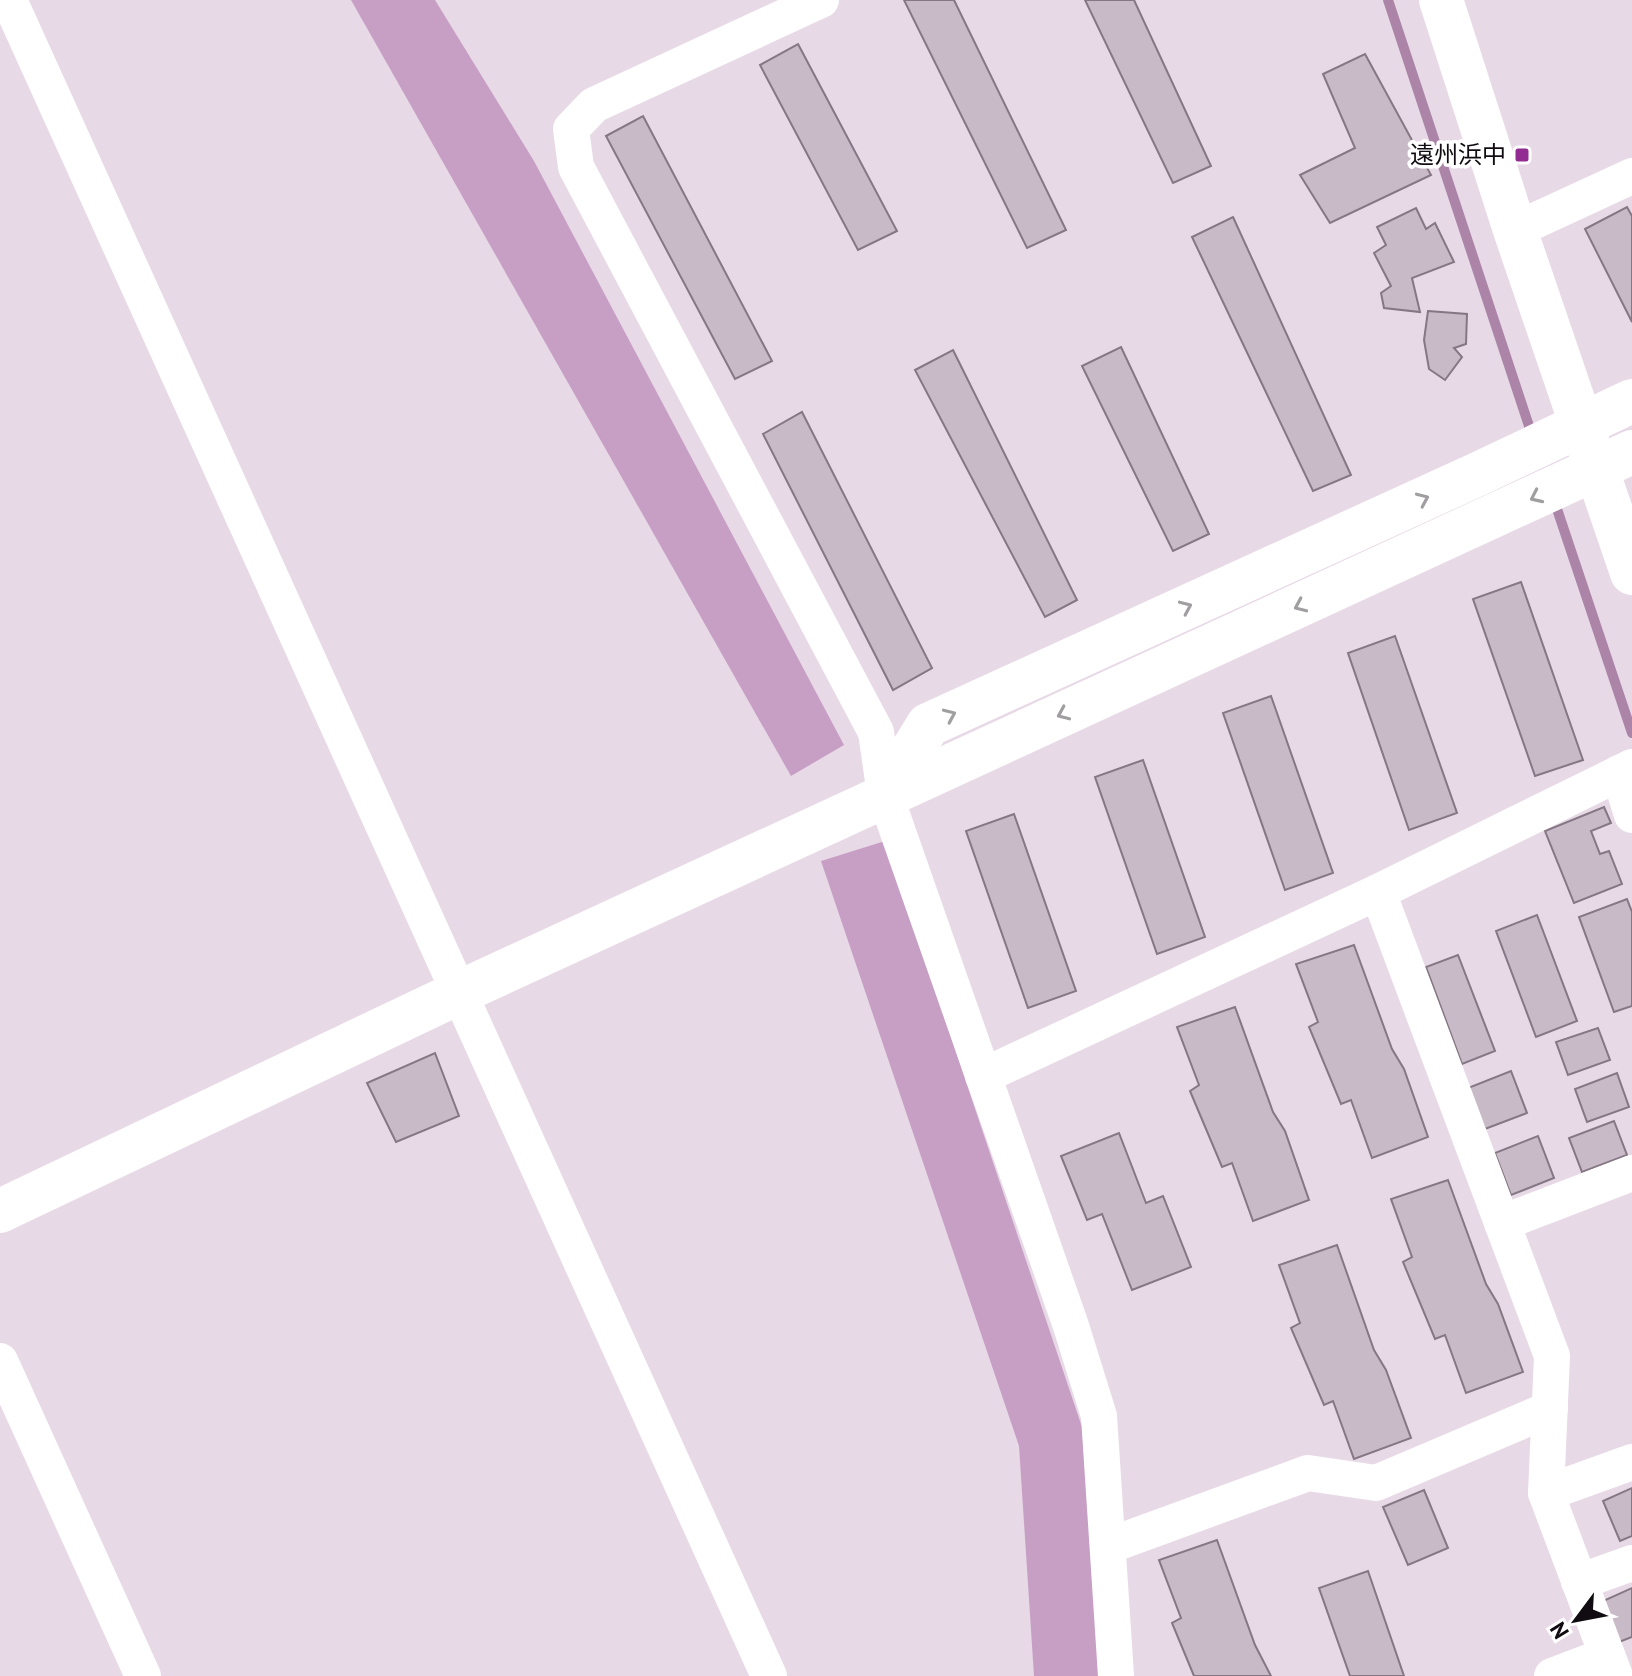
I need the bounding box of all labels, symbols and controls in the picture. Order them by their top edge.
place label: 遠州浜中 [1410,139,1506,170]
marker: 遠州浜中 [1513,146,1531,164]
one-way arrow [1530,487,1545,503]
one-way arrow [1415,493,1429,509]
one-way arrow [1294,596,1308,612]
one-way arrow [1178,601,1193,617]
one-way arrow [1057,704,1072,720]
one-way arrow [942,709,956,725]
north arrow [1536,1580,1616,1660]
text: N [1543,1617,1575,1644]

